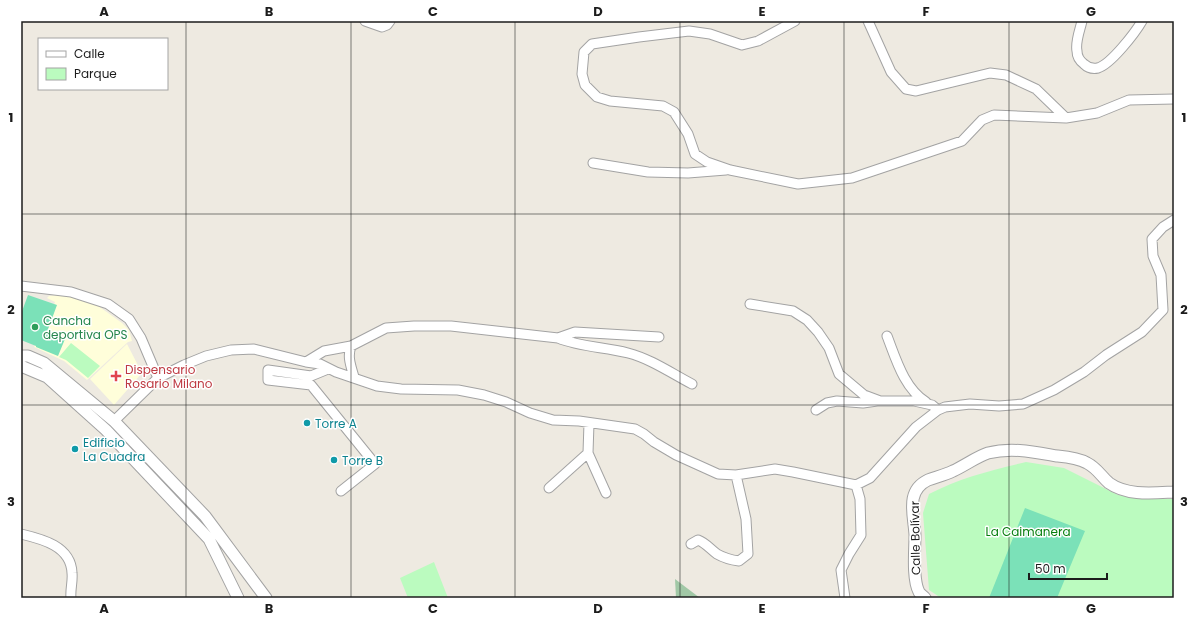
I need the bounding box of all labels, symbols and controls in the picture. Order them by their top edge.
text: A [99,2,109,21]
text: B [265,2,274,21]
text: C [428,2,438,21]
text: D [593,2,603,21]
text: E [758,2,766,21]
text: F [922,2,930,21]
text: G [1086,2,1096,21]
legend [38,38,168,90]
text: Calle [74,45,105,62]
text: Parque [74,65,117,82]
text: 1 [9,108,13,127]
text: 1 [1182,108,1186,127]
text: 2 [7,300,15,319]
text: 2 [1180,300,1188,319]
place label: Cancha deportiva OPS [43,312,128,343]
marker: Cancha deportiva OPS [30,322,40,332]
place label: Dispensario Rosario Milano [125,361,213,392]
marker: Dispensario Rosario Milano [110,370,122,382]
place label: Torre A [315,415,357,432]
marker: Torre A [302,418,312,428]
place label: Edificio La Cuadra [83,434,145,465]
marker: Edificio La Cuadra [70,444,80,454]
place label: Torre B [342,452,383,469]
marker: Torre B [329,455,339,465]
text: 3 [7,492,15,511]
text: 3 [1180,492,1188,511]
street label: Calle Bolívar [906,500,924,575]
park label: La Caimanera [985,523,1071,540]
scale bar [1029,555,1107,581]
text: 50 m [1035,560,1066,577]
text: A [99,599,109,618]
text: B [265,599,274,618]
text: C [428,599,438,618]
text: D [593,599,603,618]
text: E [758,599,766,618]
text: F [922,599,930,618]
text: G [1086,599,1096,618]

